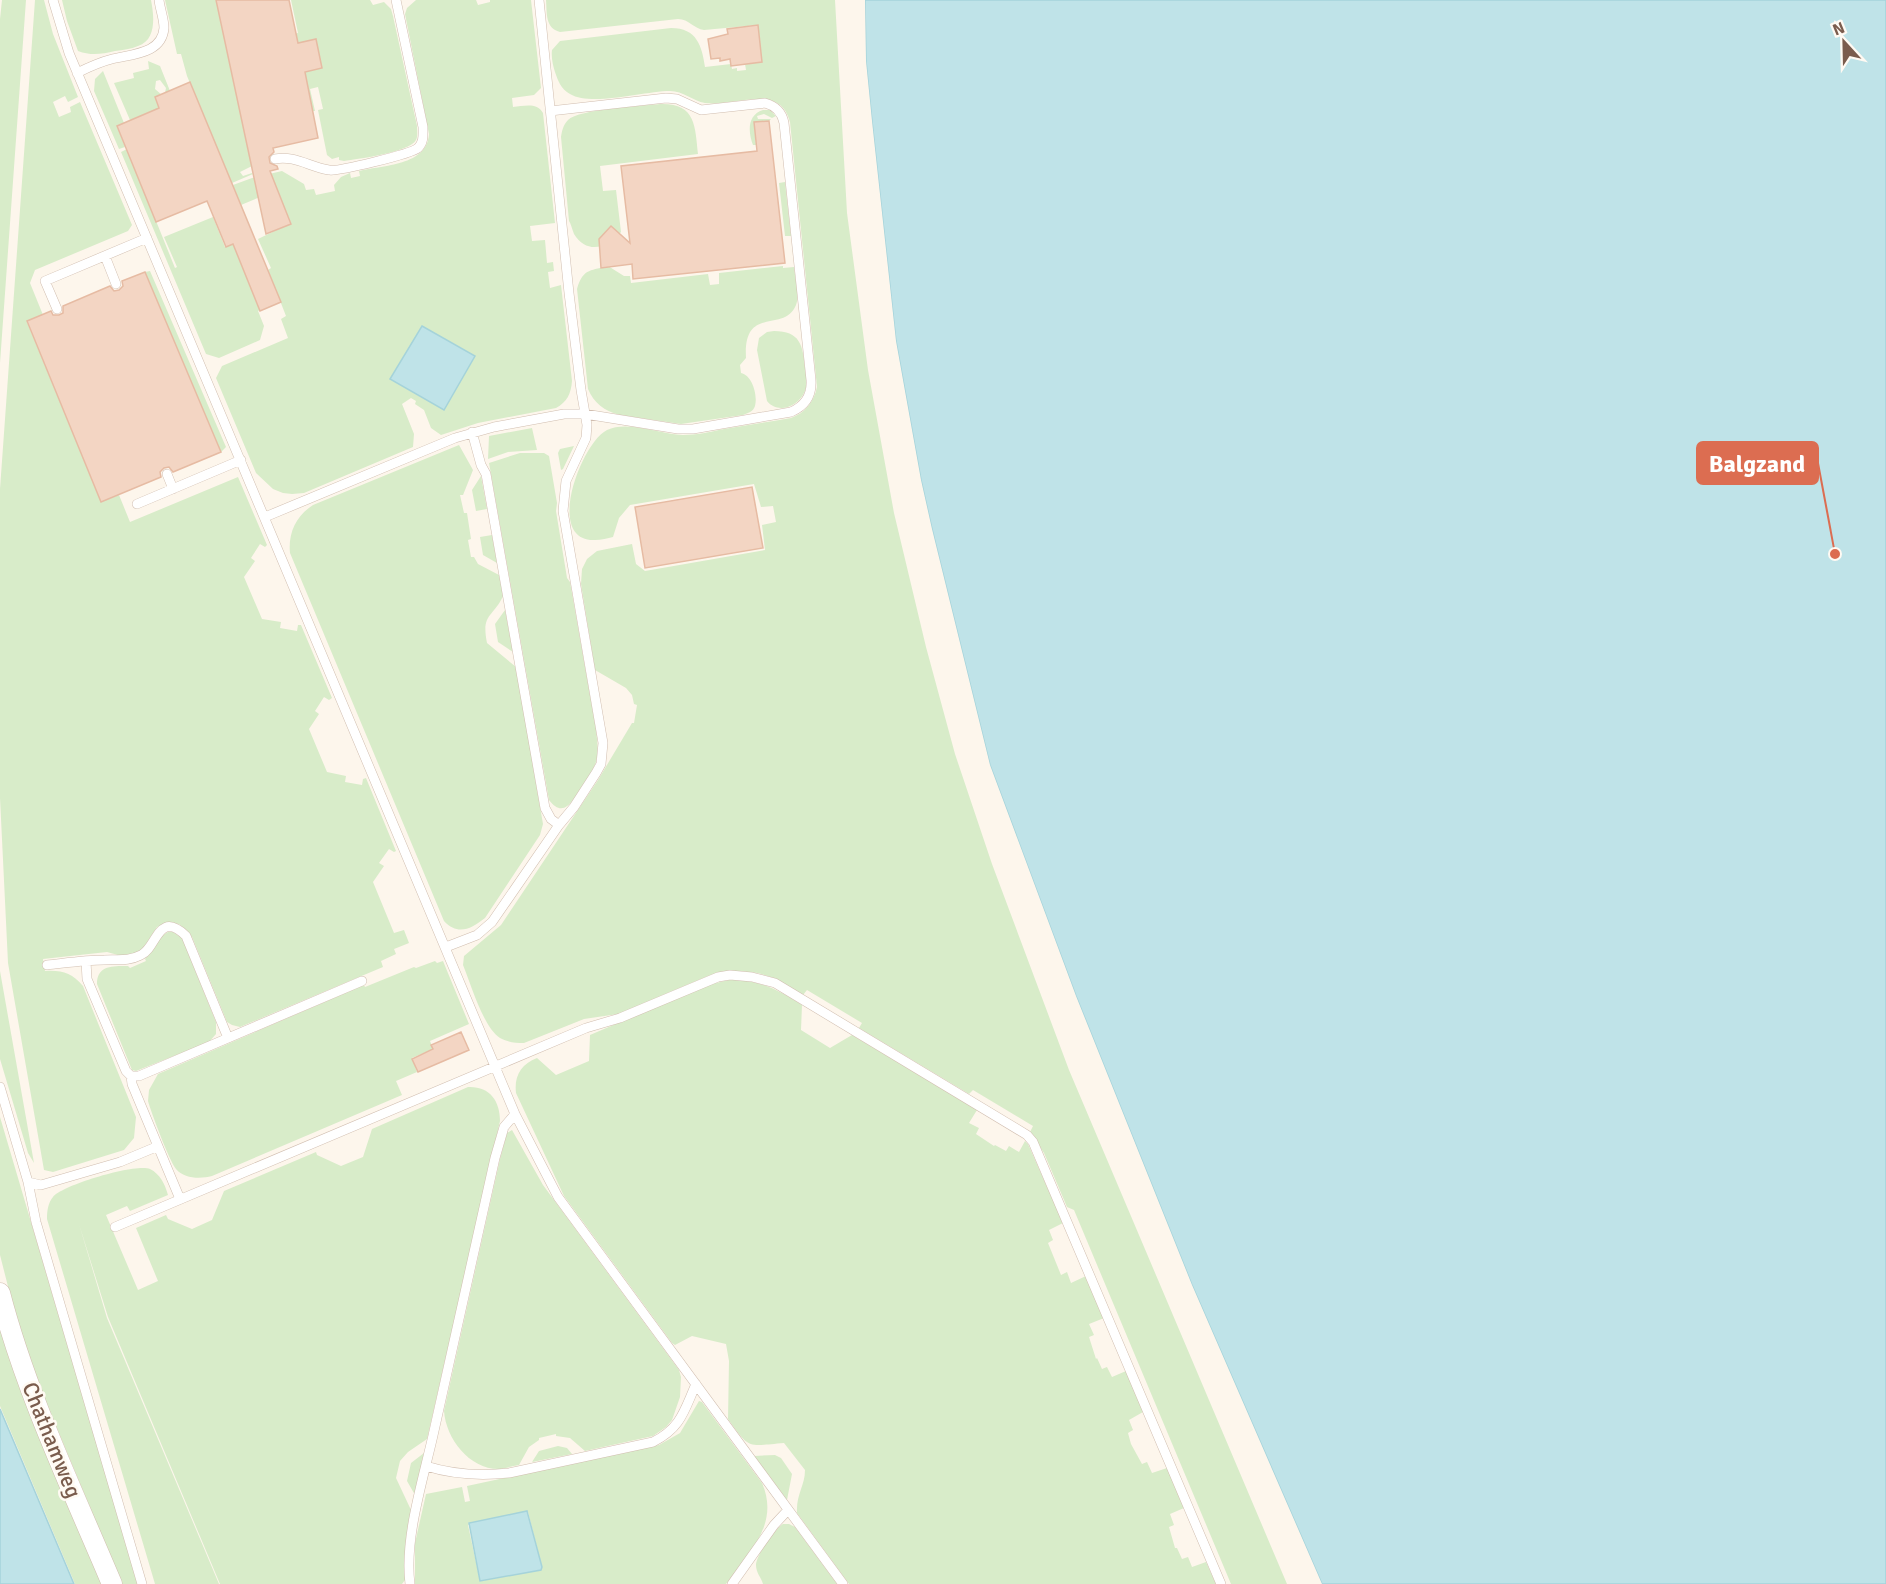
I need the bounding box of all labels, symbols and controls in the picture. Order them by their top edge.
north arrow [1814,12,1874,72]
text: N [1830,18,1848,40]
callout: Balgzand [1697,442,1818,484]
text: Balgzand [1709,449,1805,479]
street label: Chathamweg [17,1378,87,1502]

